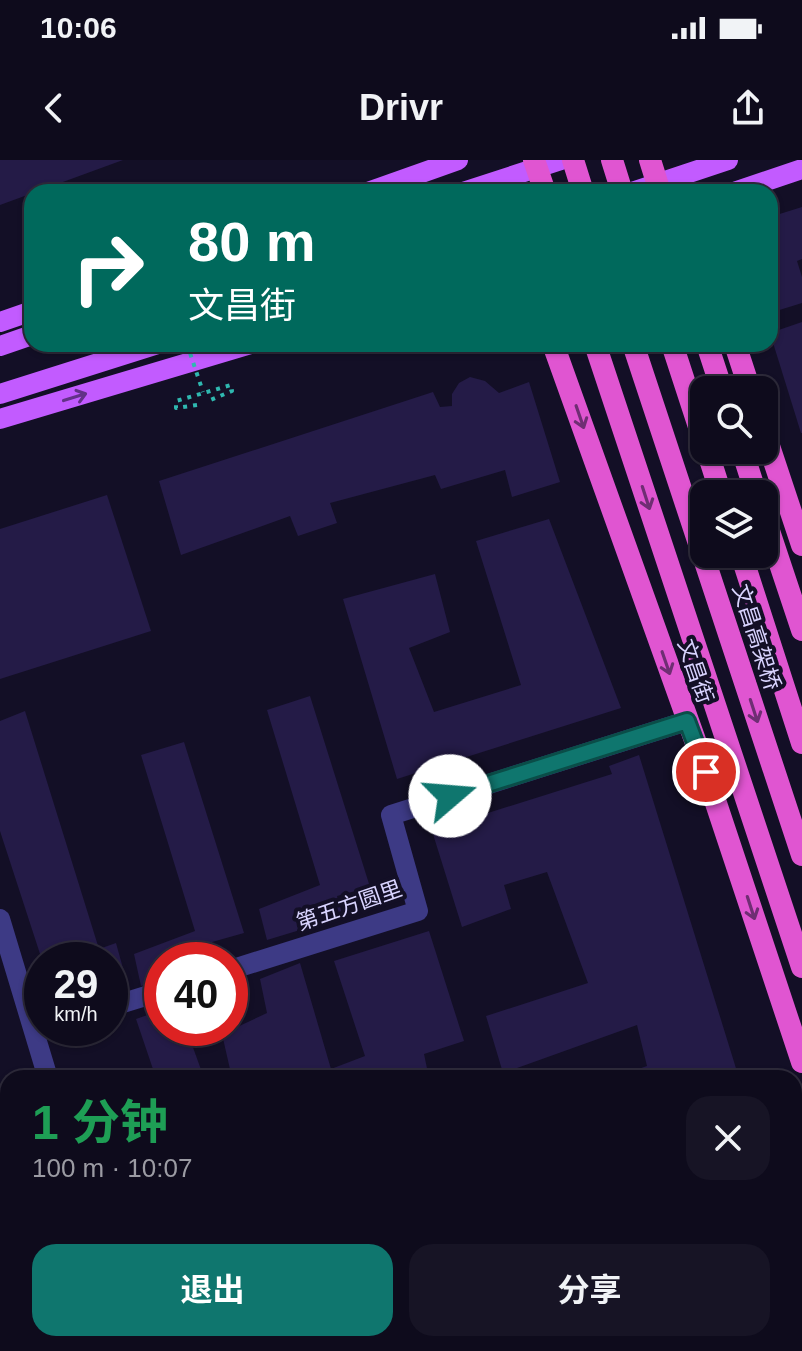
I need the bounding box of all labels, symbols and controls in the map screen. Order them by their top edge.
text: 10:06 [40,11,117,44]
icon: back [32,86,76,130]
icon: share [726,86,770,130]
text: Drivr [359,87,443,128]
text: 80 m [188,210,316,273]
icon: right [56,216,160,320]
text: 文昌街 [188,285,296,326]
map controls [690,376,778,568]
button: search [690,376,778,464]
one-way arrow [61,389,87,404]
one-way arrow [573,404,588,429]
button: layers [690,480,778,568]
one-way arrow [640,485,655,510]
street label: 文昌高架桥 [728,581,785,693]
street label: 文昌街 [673,636,718,706]
one-way arrow [660,650,674,674]
one-way arrow [748,698,763,723]
pin [672,738,740,806]
icon: arrive [684,750,728,794]
position arrow [408,754,492,838]
street label: 第五方圆里 [293,876,405,935]
one-way arrow [745,895,759,920]
speed limit sign: 40 [144,942,248,1046]
text: 29 [54,962,98,1006]
text: km/h [54,1003,98,1025]
text: 1 分钟 [32,1096,168,1149]
button: close [686,1096,770,1180]
text: 100 m · 10:07 [32,1153,192,1183]
button: 退出 [32,1244,393,1336]
button: 分享 [409,1244,770,1336]

